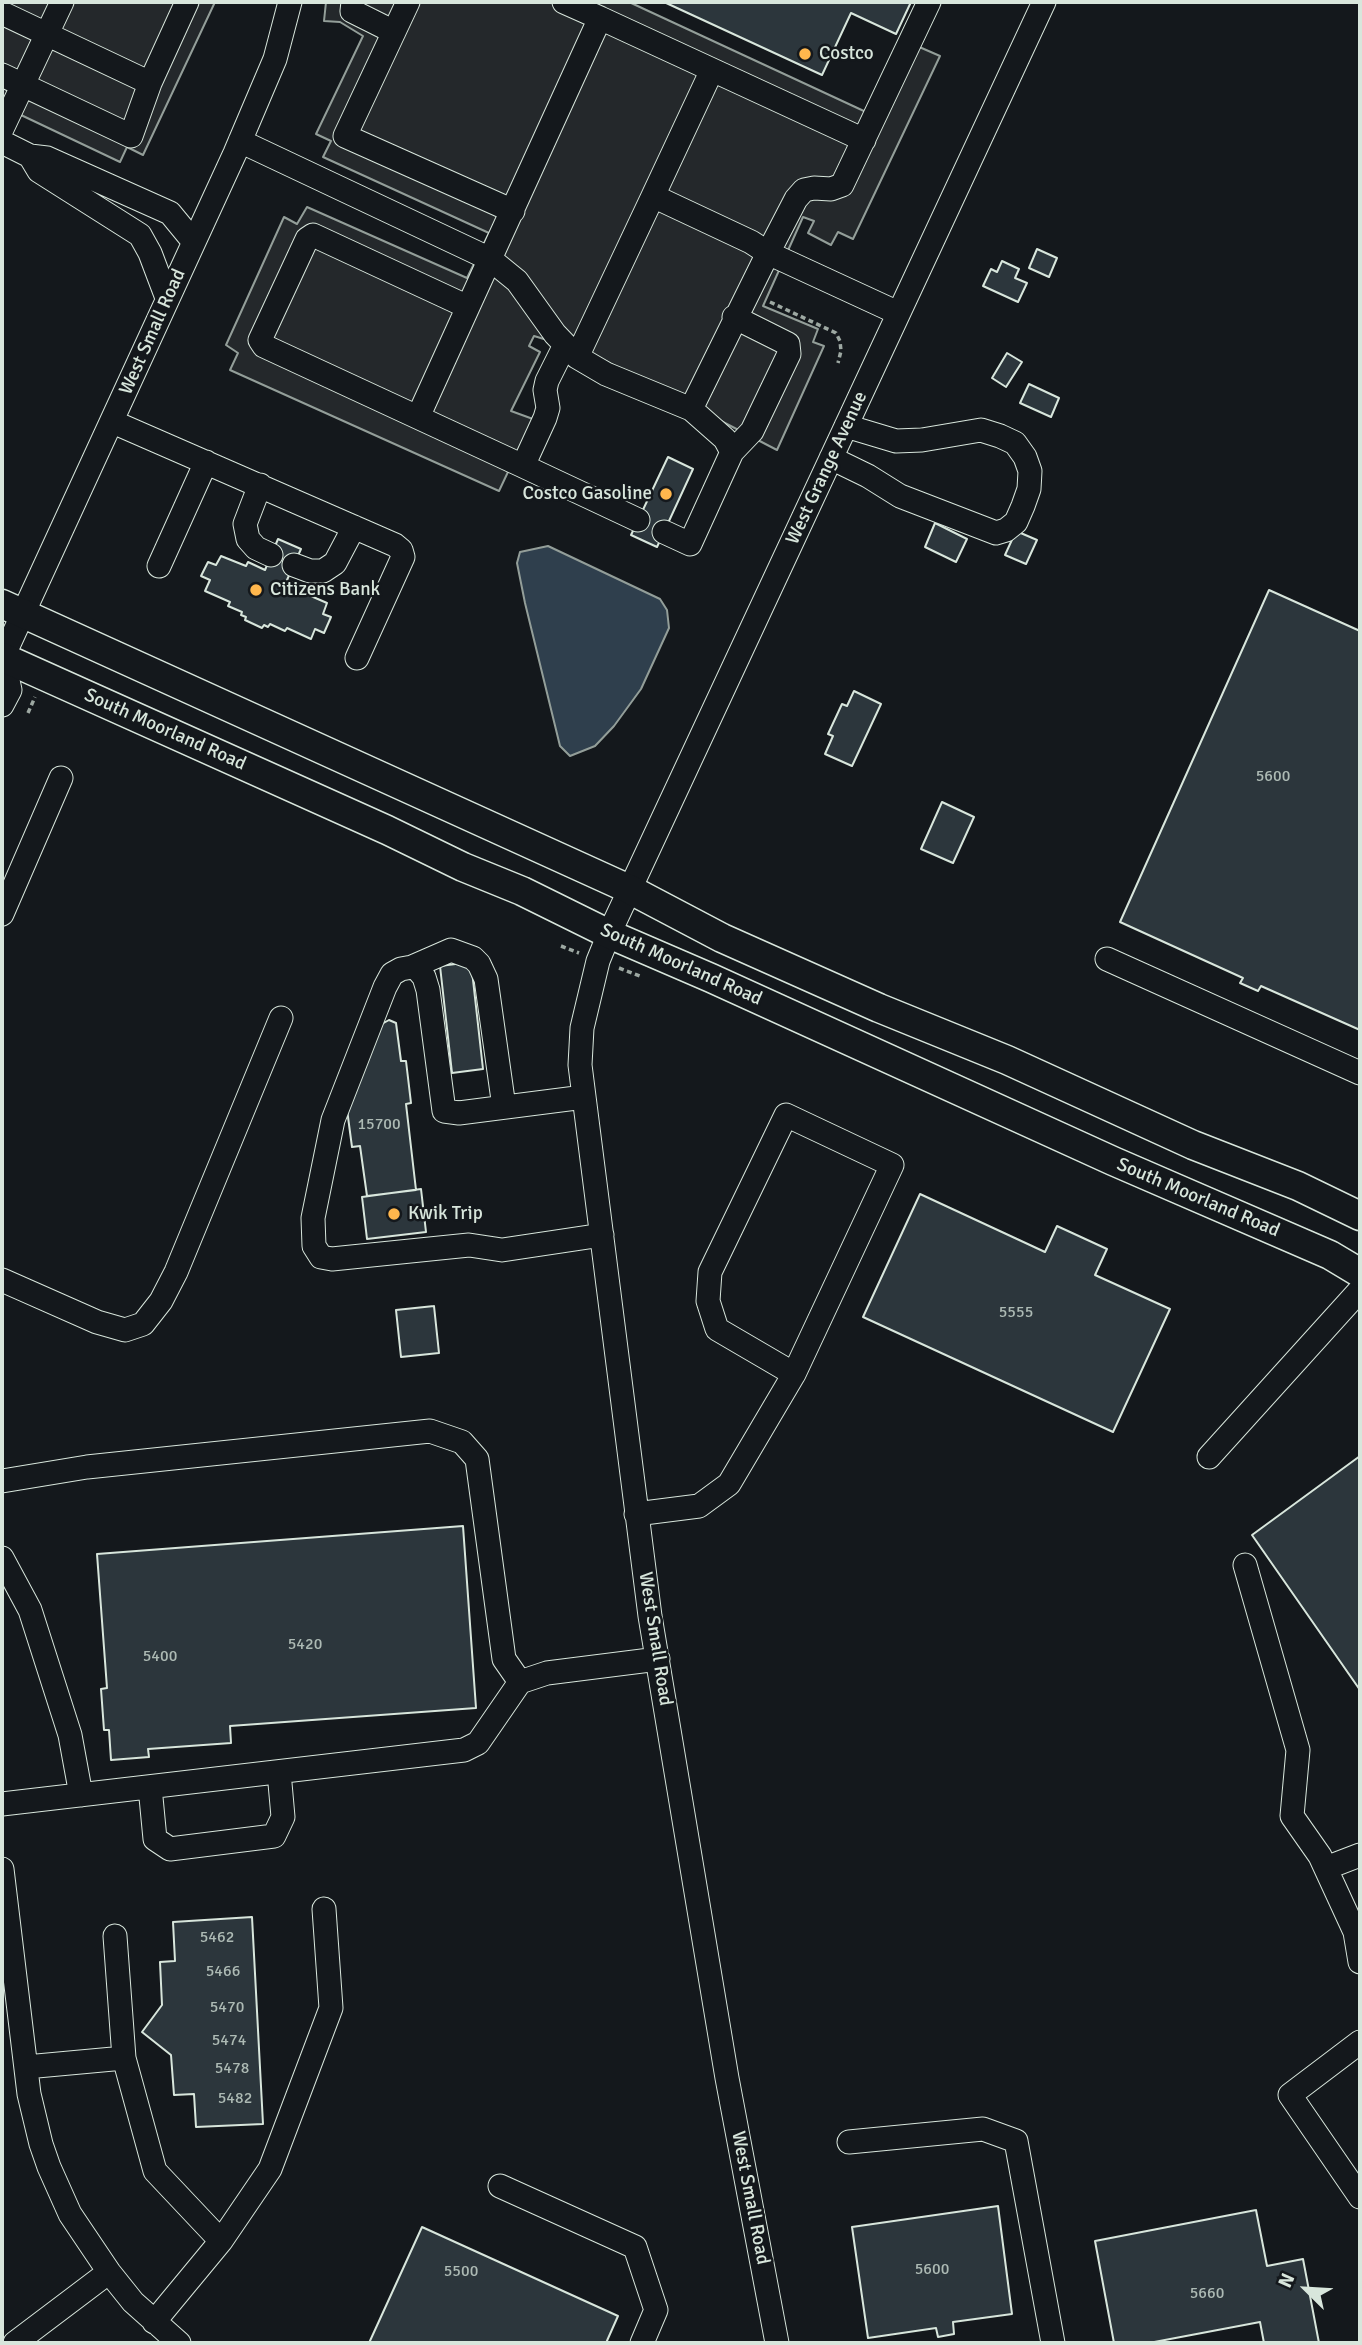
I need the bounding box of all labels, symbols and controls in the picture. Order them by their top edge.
place label: Costco [819,43,874,65]
marker: Costco [797,46,813,62]
street label: West Small Road [115,266,191,398]
street label: West Grange Avenue [782,388,872,548]
place label: Costco Gasoline [523,483,652,505]
marker: Costco Gasoline [658,486,674,502]
place label: Citizens Bank [270,579,380,601]
marker: Citizens Bank [248,582,264,598]
street label: South Moorland Road [81,684,249,776]
house number: 5600 [1256,767,1290,787]
street label: South Moorland Road [597,919,765,1011]
house number: 15700 [357,1115,401,1135]
street label: South Moorland Road [1113,1153,1283,1243]
place label: Kwik Trip [408,1203,483,1225]
marker: Kwik Trip [386,1206,402,1222]
house number: 5555 [999,1303,1033,1323]
street label: West Small Road [633,1570,677,1708]
house number: 5420 [288,1635,322,1655]
house number: 5400 [143,1647,177,1667]
house number: 5462 [200,1928,234,1948]
house number: 5466 [206,1962,240,1982]
house number: 5470 [210,1998,244,2018]
house number: 5474 [212,2031,246,2051]
house number: 5478 [215,2059,249,2079]
house number: 5482 [218,2089,252,2109]
street label: West Small Road [726,2129,774,2267]
north arrow [1271,2254,1341,2324]
house number: 5600 [915,2260,949,2280]
house number: 5500 [444,2262,478,2282]
text: N [1273,2270,1300,2291]
house number: 5660 [1190,2284,1224,2304]

